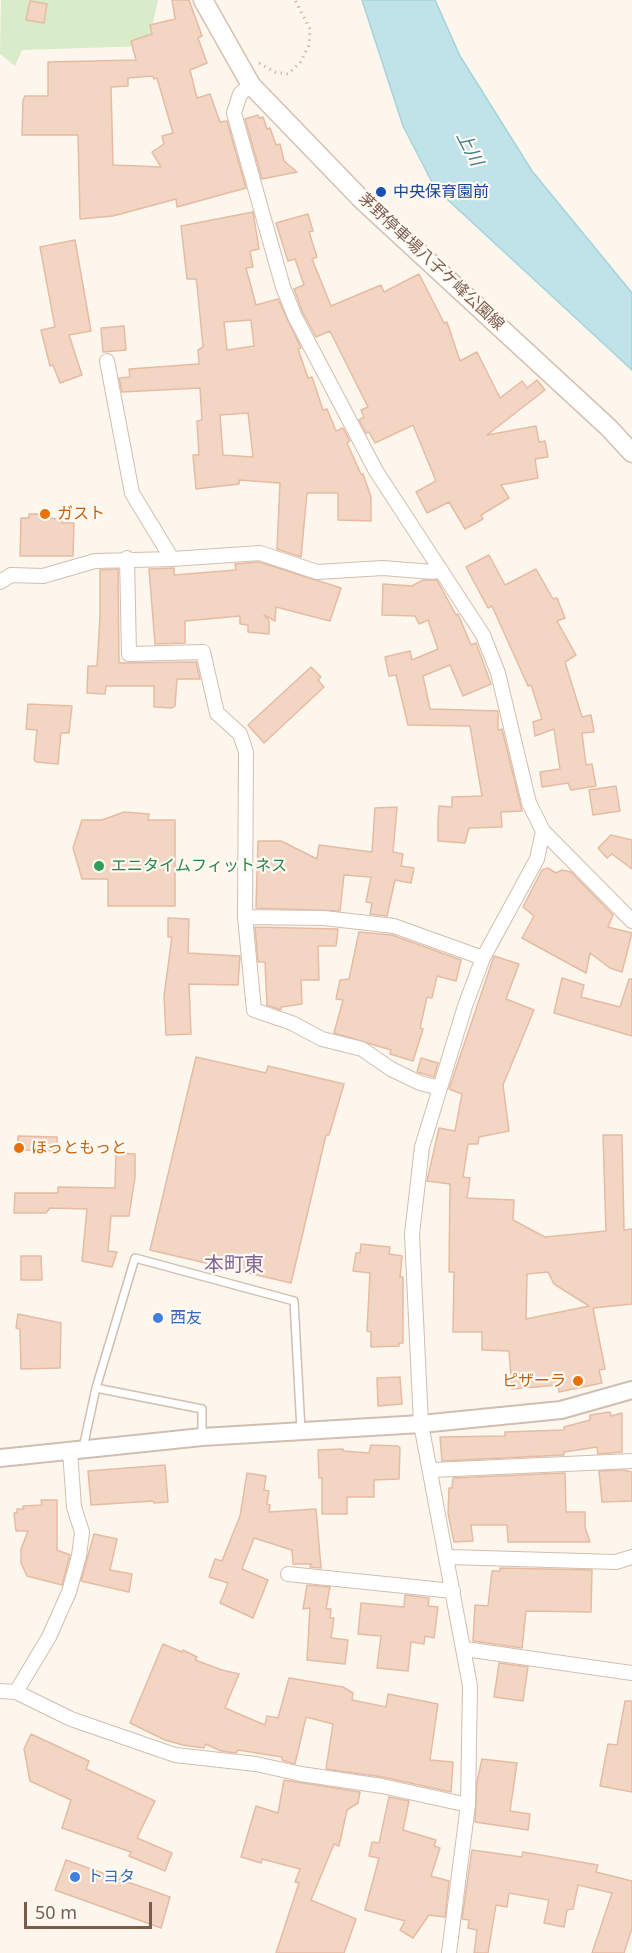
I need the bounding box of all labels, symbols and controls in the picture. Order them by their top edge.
water label: 上川 [451,128,487,170]
place label: 中央保育園前 [393,182,489,202]
marker: 中央保育園前 [374,185,388,199]
street label: 茅野停車場八子ケ峰公園線 [354,190,508,334]
place label: ガスト [57,504,105,524]
marker: ガスト [38,507,52,521]
place label: エニタイムフィットネス [111,856,287,876]
marker: エニタイムフィットネス [92,859,106,873]
place label: ほっともっと [31,1138,127,1158]
marker: ほっともっと [12,1141,26,1155]
district label: 本町東 [204,1253,264,1277]
place label: 西友 [170,1308,202,1328]
marker: 西友 [151,1311,165,1325]
place label: ピザーラ [502,1371,566,1391]
marker: ピザーラ [571,1374,585,1388]
place label: トヨタ [87,1867,135,1887]
marker: トヨタ [68,1870,82,1884]
scale bar [27,1890,154,1928]
text: 50 m [35,1900,77,1924]

